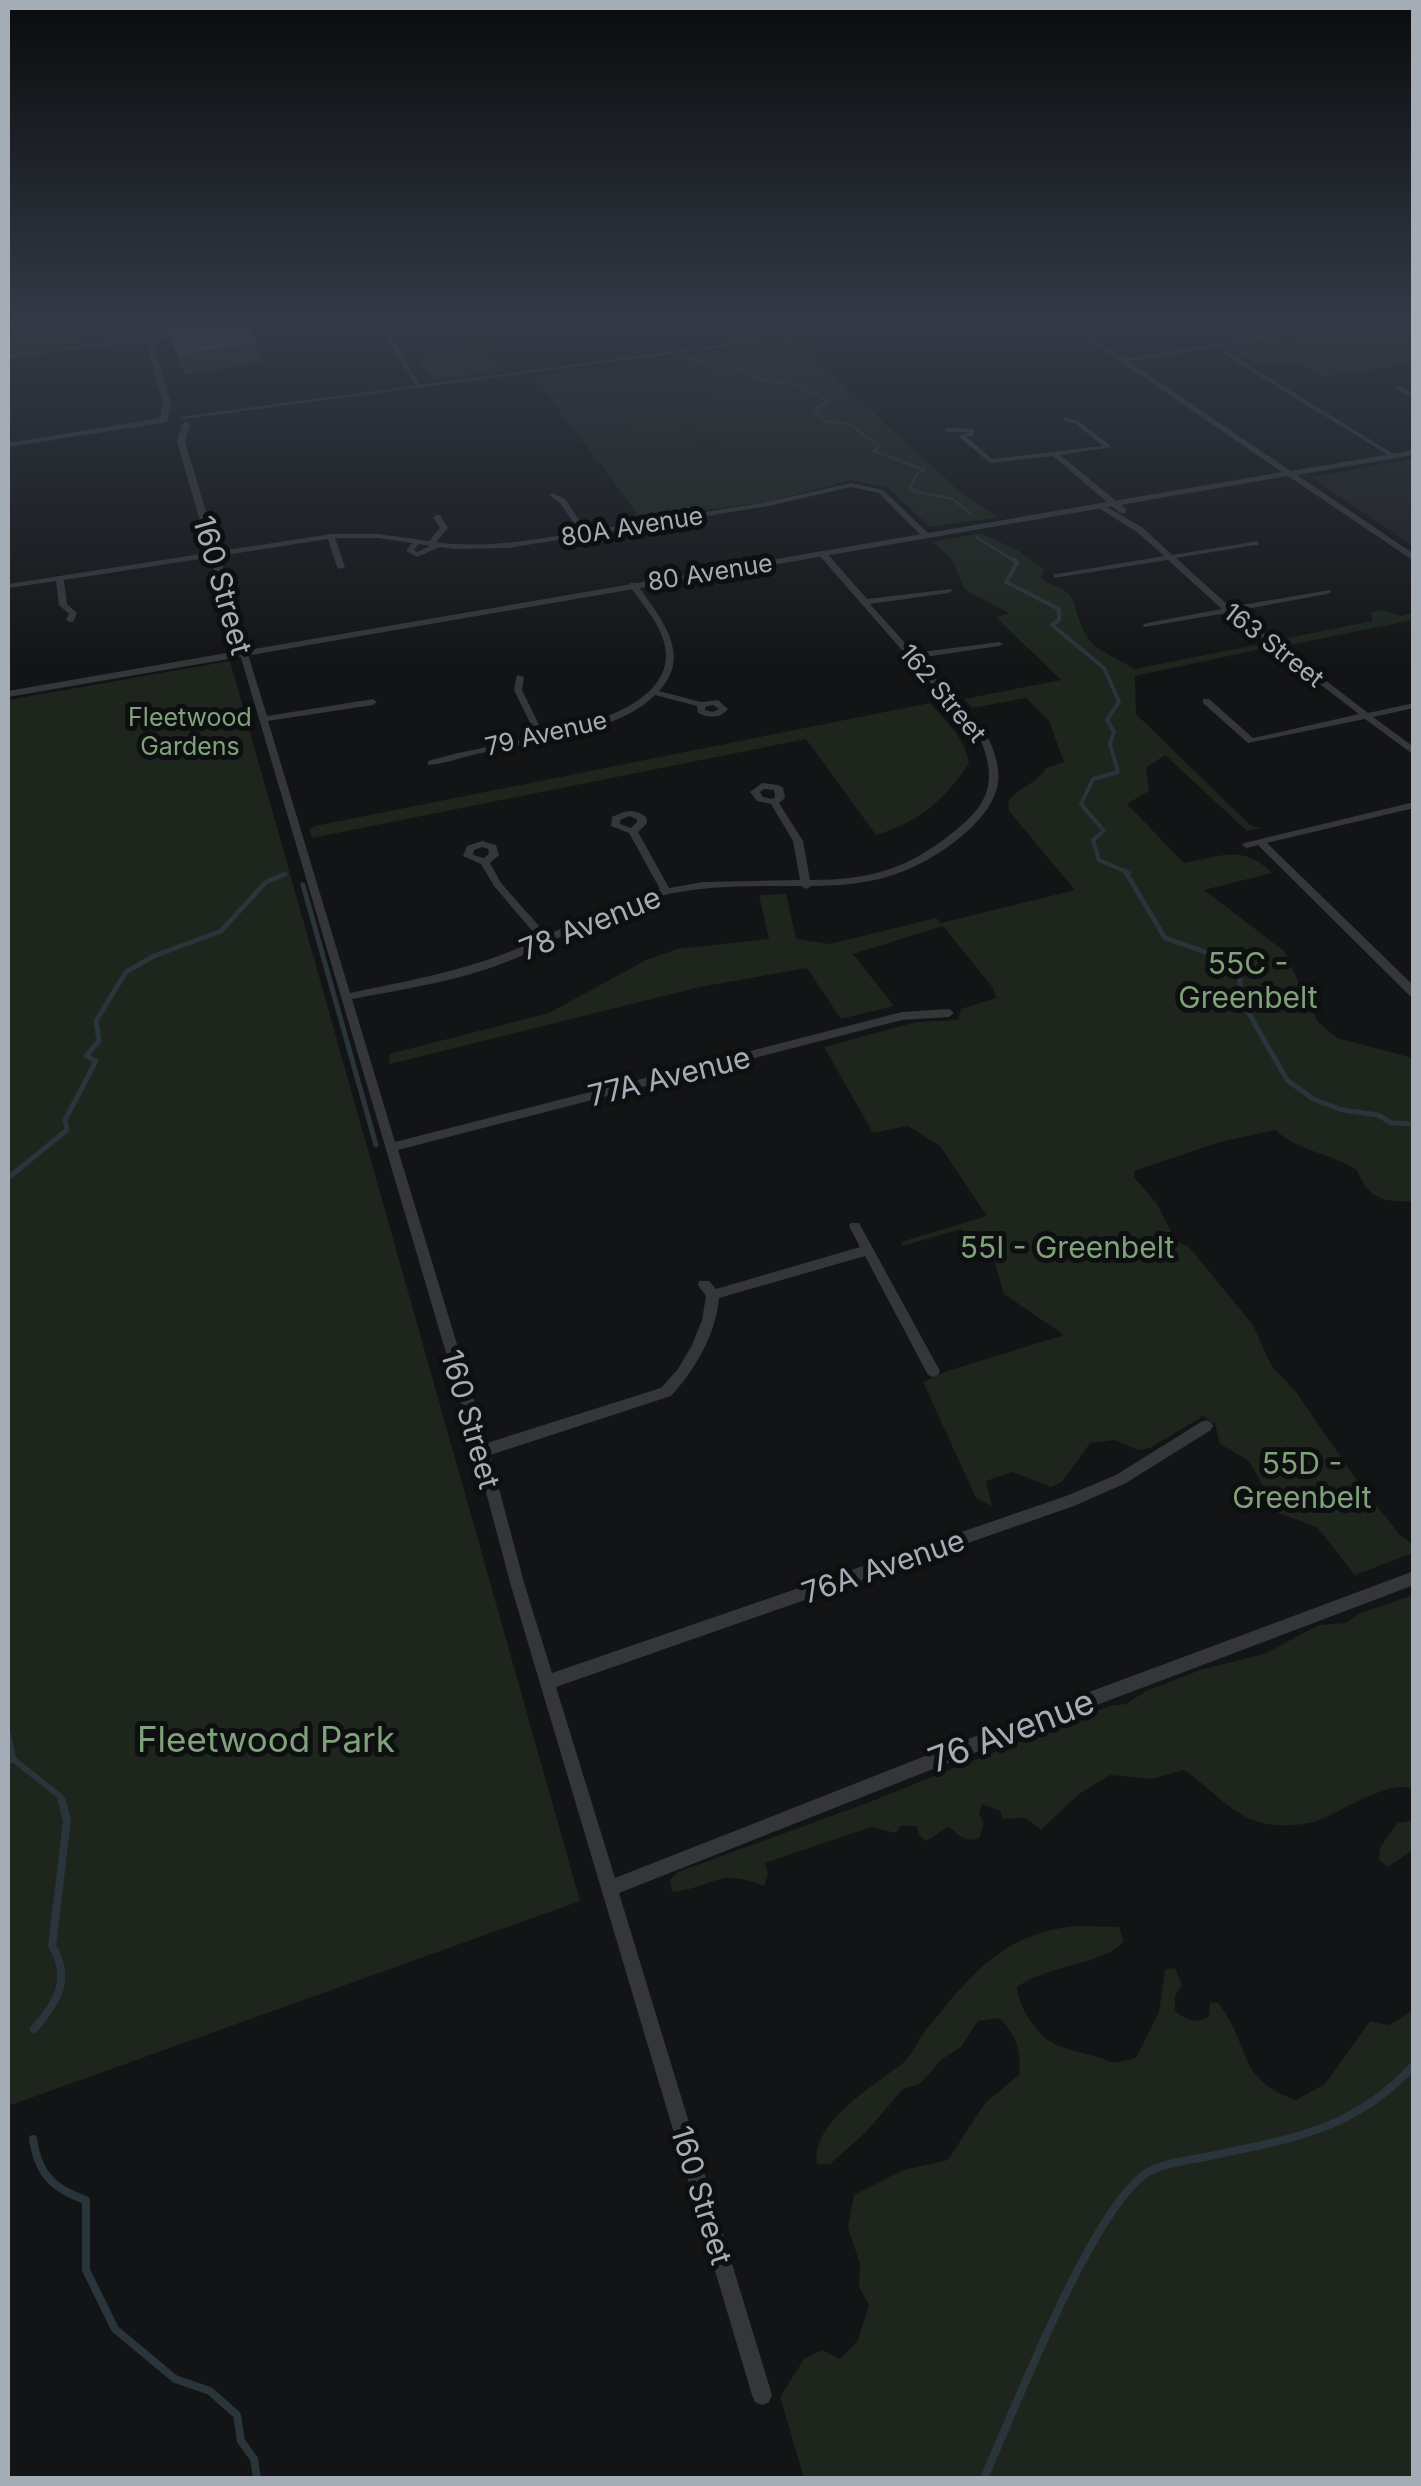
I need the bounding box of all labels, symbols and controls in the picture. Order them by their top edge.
street label: 80A Avenue [559,500,705,552]
street label: 160 Street [186,511,260,659]
street label: 80 Avenue [645,547,775,597]
street label: 163 Street [1218,597,1330,693]
street label: 162 Street [893,638,993,748]
park label: Fleetwood Gardens [128,702,252,761]
street label: 79 Avenue [482,704,610,762]
street label: 78 Avenue [514,878,666,968]
park label: 55C - Greenbelt [1178,945,1318,1015]
street label: 77A Avenue [584,1038,754,1114]
park label: 55I - Greenbelt [960,1229,1174,1265]
street label: 160 Street [434,1345,508,1493]
park label: 55D - Greenbelt [1232,1445,1372,1515]
street label: 76A Avenue [797,1521,969,1611]
street label: 76 Avenue [922,1679,1100,1781]
park label: Fleetwood Park [137,1718,395,1760]
street label: 160 Street [664,2121,740,2269]

